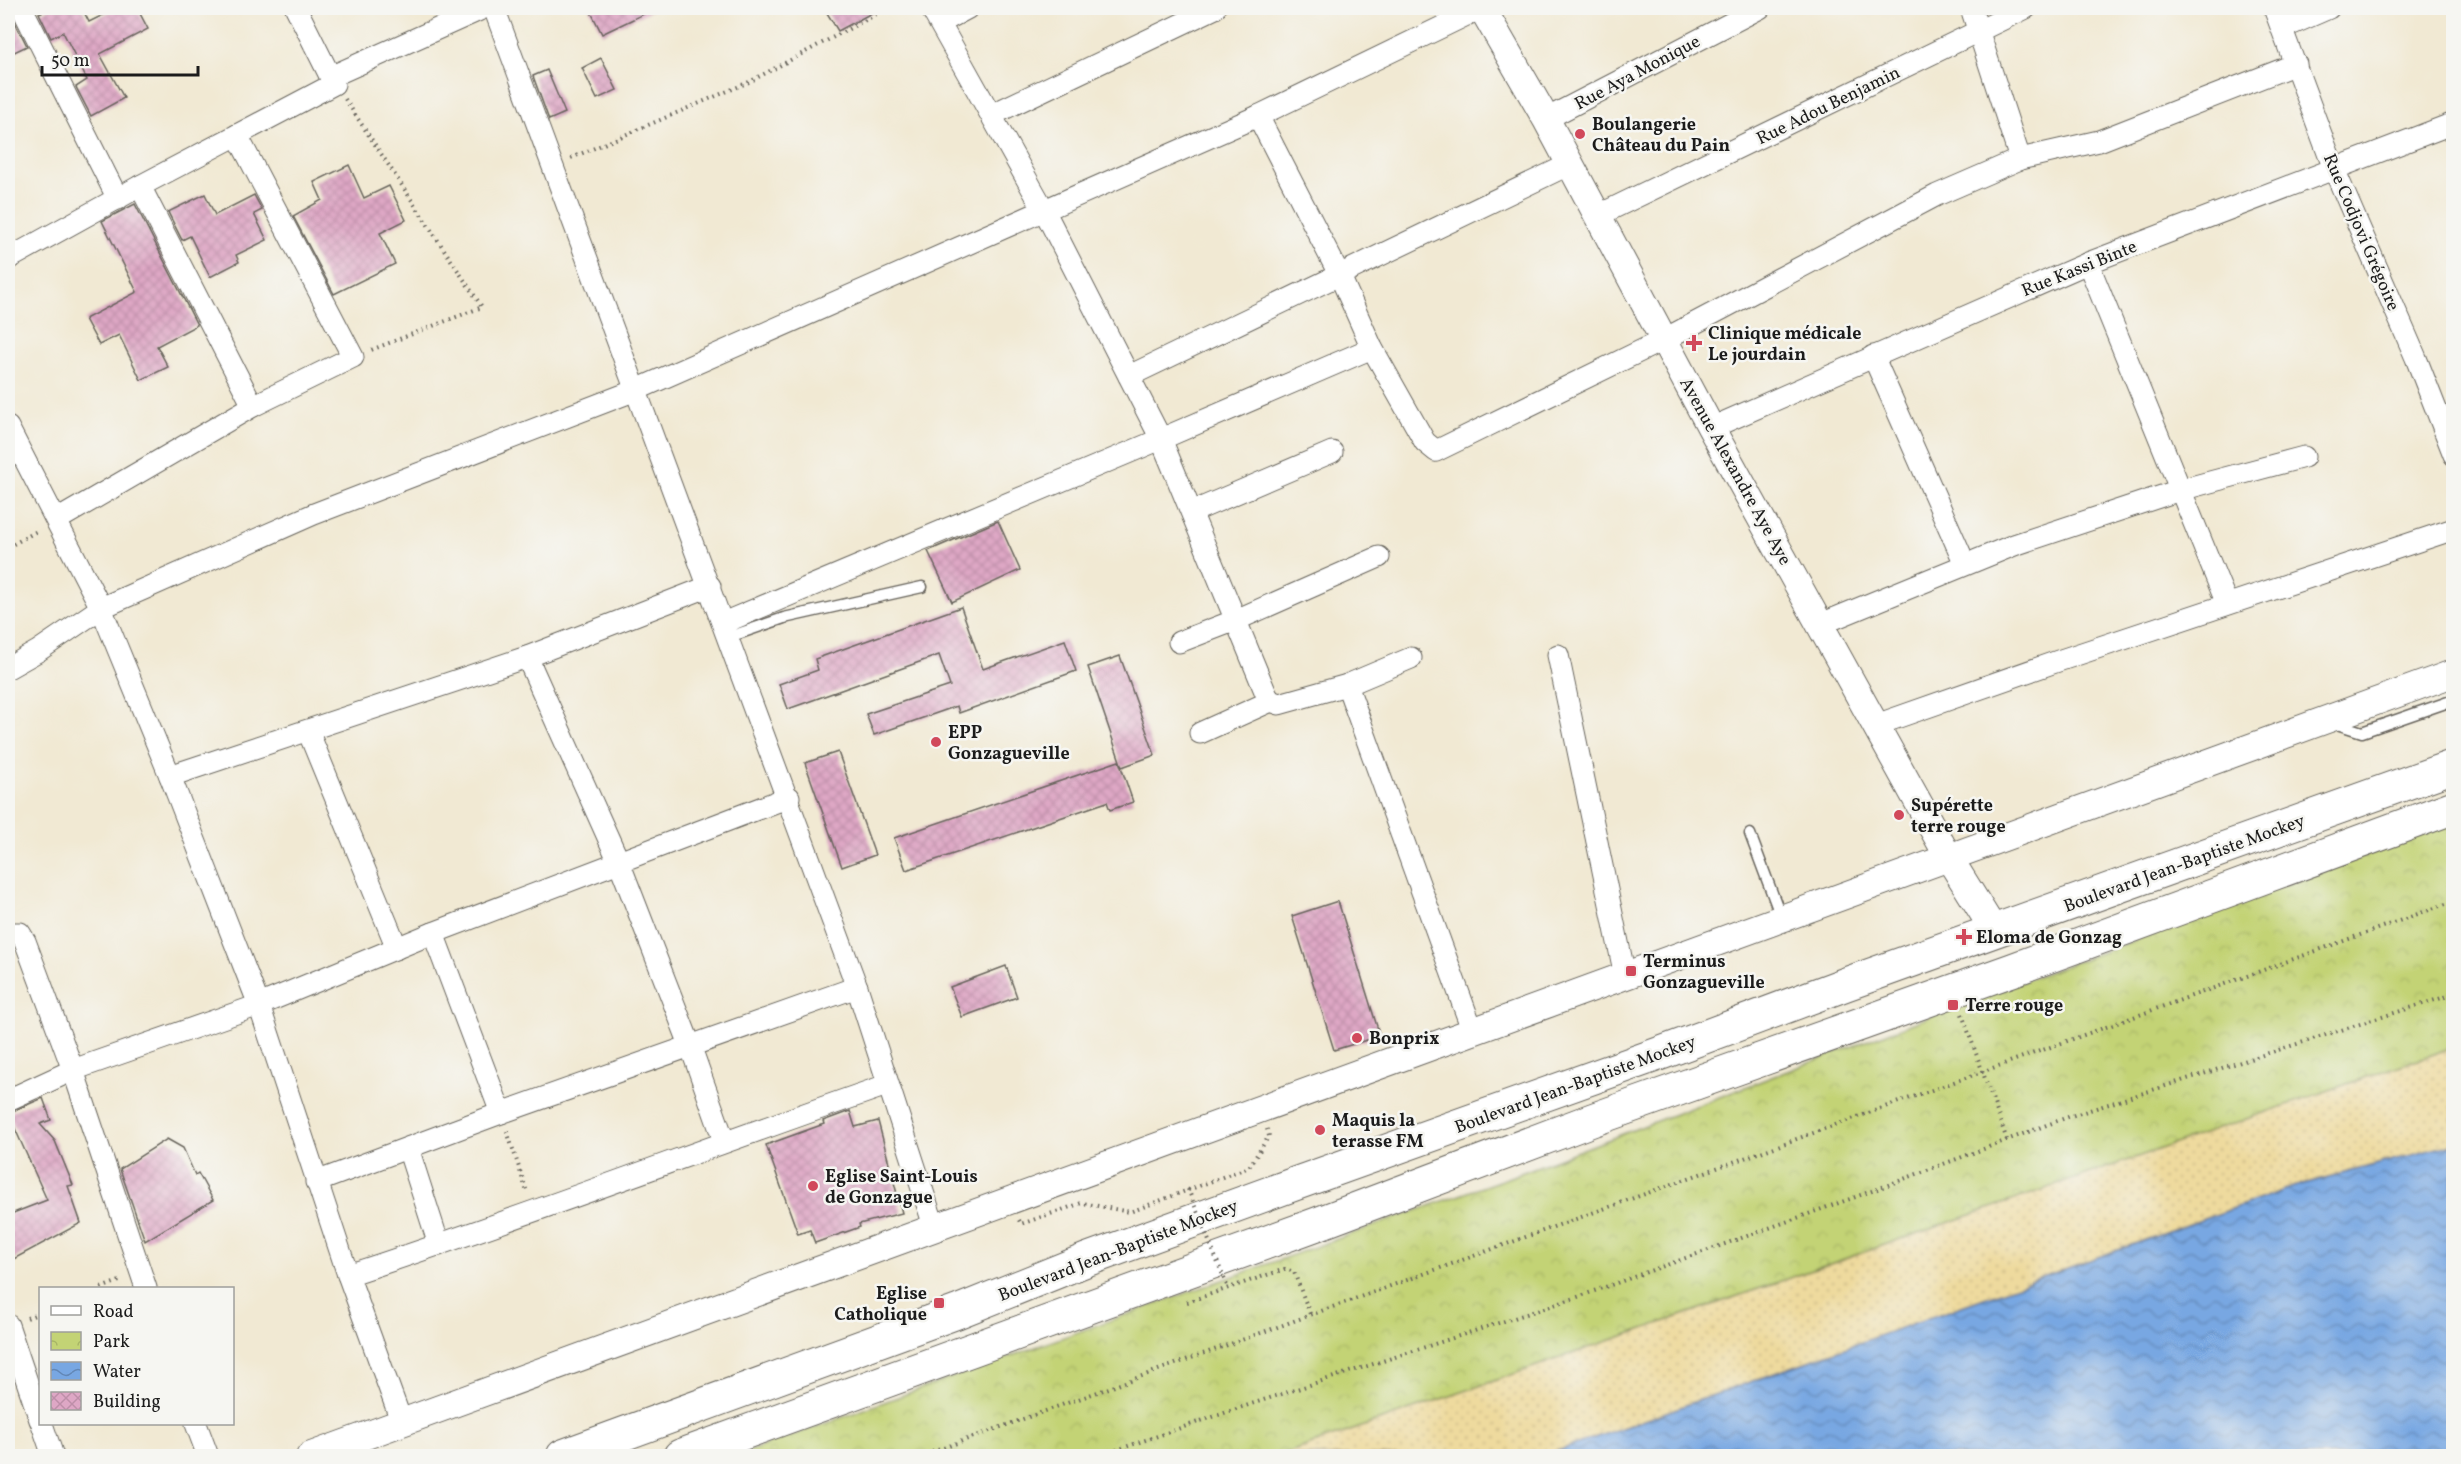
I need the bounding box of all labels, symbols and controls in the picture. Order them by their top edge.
street label: Rue Aya Monique [1570,30,1705,117]
scale bar [42,39,198,77]
text: 50 m [51,49,90,74]
street label: Rue Adou Benjamin [1753,61,1905,152]
place label: Boulangerie Château du Pain [1592,113,1730,159]
marker: Boulangerie Château du Pain [1573,127,1587,141]
street label: Rue Codjovi Grégoire [2316,150,2405,315]
street label: Rue Kassi Binte [2018,235,2141,304]
place label: Clinique médicale Le jourdain [1708,322,1861,368]
marker: Clinique médicale Le jourdain [1685,334,1703,352]
street label: Avenue Alexandre Aye Aye [1673,373,1797,570]
place label: EPP Gonzagueville [948,721,1070,767]
marker: EPP Gonzagueville [929,735,943,749]
place label: Supérette terre rouge [1911,794,2006,840]
marker: Supérette terre rouge [1892,808,1906,822]
street label: Boulevard Jean-Baptiste Mockey [2060,809,2309,920]
place label: Eloma de Gonzag [1976,926,2122,951]
marker: Eloma de Gonzag [1957,930,1971,944]
place label: Terminus Gonzagueville [1643,950,1765,996]
marker: Terminus Gonzagueville [1624,964,1638,978]
place label: Terre rouge [1965,994,2063,1019]
marker: Terre rouge [1946,998,1960,1012]
place label: Bonprix [1369,1027,1439,1052]
street label: Boulevard Jean-Baptiste Mockey [1451,1030,1700,1141]
marker: Bonprix [1350,1031,1364,1045]
place label: Maquis la terasse FM [1332,1109,1424,1155]
marker: Maquis la terasse FM [1313,1123,1327,1137]
place label: Eglise Saint-Louis de Gonzague [825,1165,978,1211]
marker: Eglise Saint-Louis de Gonzague [806,1179,820,1193]
street label: Boulevard Jean-Baptiste Mockey [995,1194,1242,1309]
place label: Eglise Catholique [834,1282,927,1328]
legend [39,1287,234,1425]
marker: Eglise Catholique [932,1296,946,1310]
text: Road [93,1300,134,1325]
text: Park [93,1330,130,1355]
text: Water [93,1360,141,1385]
text: Building [93,1390,161,1415]

